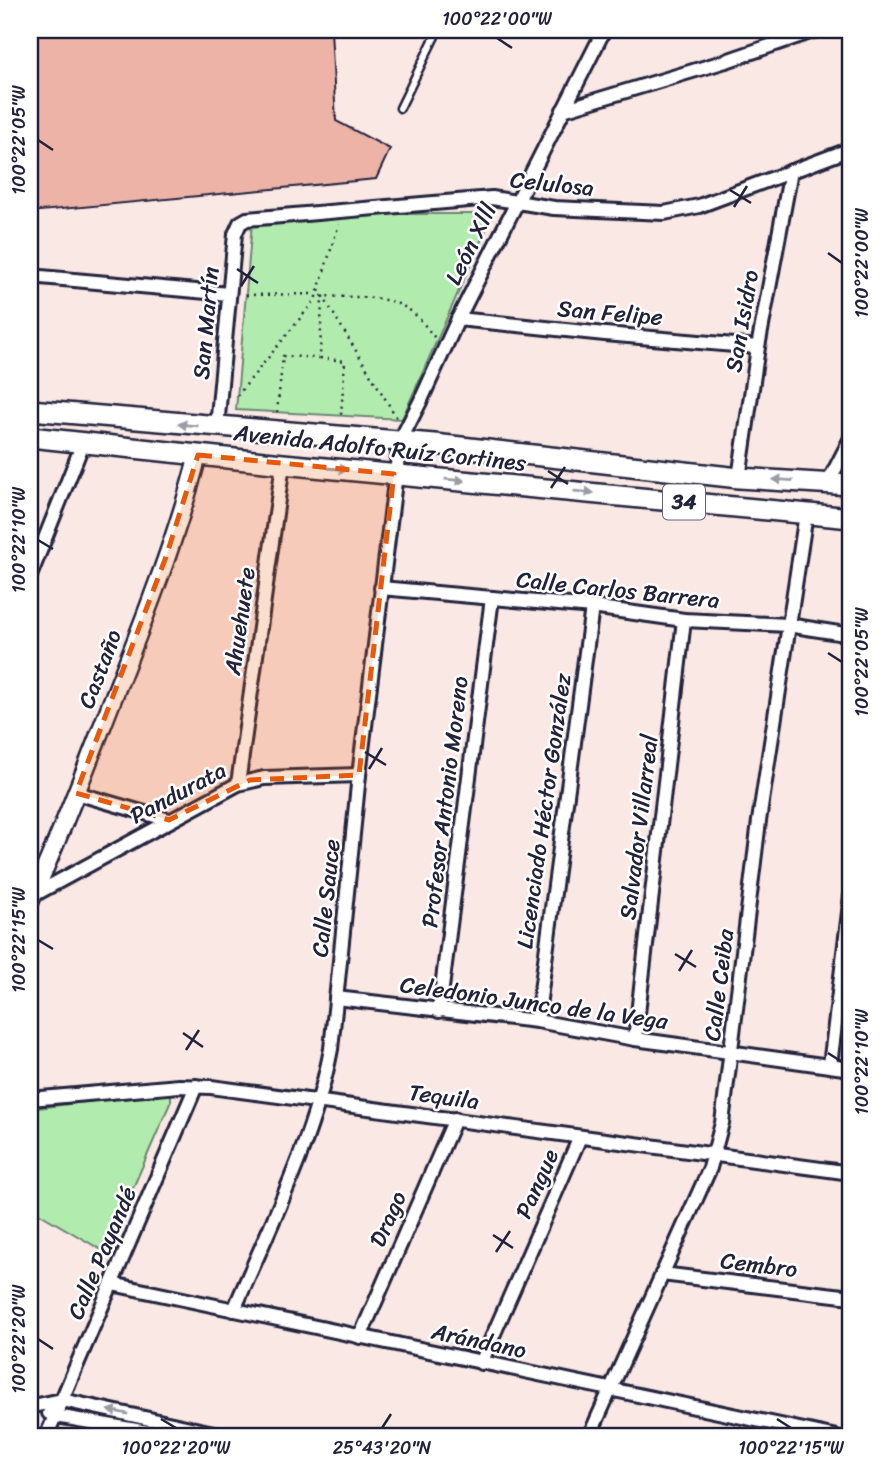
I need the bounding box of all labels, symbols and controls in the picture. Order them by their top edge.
text: 100°22'00"W [442,3,553,35]
text: 100°22'05"W [3,84,35,195]
street label: Celulosa [508,159,596,209]
street label: León Xlll [433,195,509,292]
text: 100°22'00"W [846,207,878,318]
street label: San Martín [181,265,231,381]
street label: San Isidro [713,267,771,375]
street label: San Felipe [556,288,665,338]
street label: Avenida Adolfo Ruíz Cortines [231,412,529,484]
one-way arrow [177,419,199,430]
one-way arrow [328,464,350,475]
one-way arrow [444,475,466,486]
one-way arrow [772,475,794,486]
road number: 34 [663,484,705,520]
text: 100°22'10"W [3,486,35,593]
one-way arrow [573,487,595,498]
street label: Calle Carlos Barrera [514,559,722,621]
street label: Ahuehuete [212,564,268,679]
text: 100°22'05"W [846,606,878,717]
street label: Castaño [66,623,134,715]
street label: Licenciado Héctor González [504,670,584,951]
street label: Profesor Antonio Moreno [409,674,481,930]
street label: Salvador Villarreal [607,732,671,922]
street label: Pandurata [122,750,234,836]
street label: Calle Sauce [299,837,353,959]
text: 100°22'15"W [3,886,35,993]
street label: Calle Ceiba [692,926,746,1043]
street label: Celedonio Junco de la Vega [397,964,671,1042]
text: 100°22'10"W [846,1008,878,1115]
street label: Tequila [406,1072,482,1122]
street label: Pangue [503,1142,571,1226]
street label: Calle Payandé [55,1180,149,1326]
street label: Drago [357,1184,419,1254]
street label: Cembro [718,1240,800,1290]
text: 100°22'20"W [3,1284,35,1393]
street label: Arándano [427,1311,531,1371]
one-way arrow [107,1407,129,1418]
text: 100°22'20"W [122,1432,231,1464]
text: 25°43'20"N [333,1432,432,1464]
text: 100°22'15"W [738,1432,845,1464]

